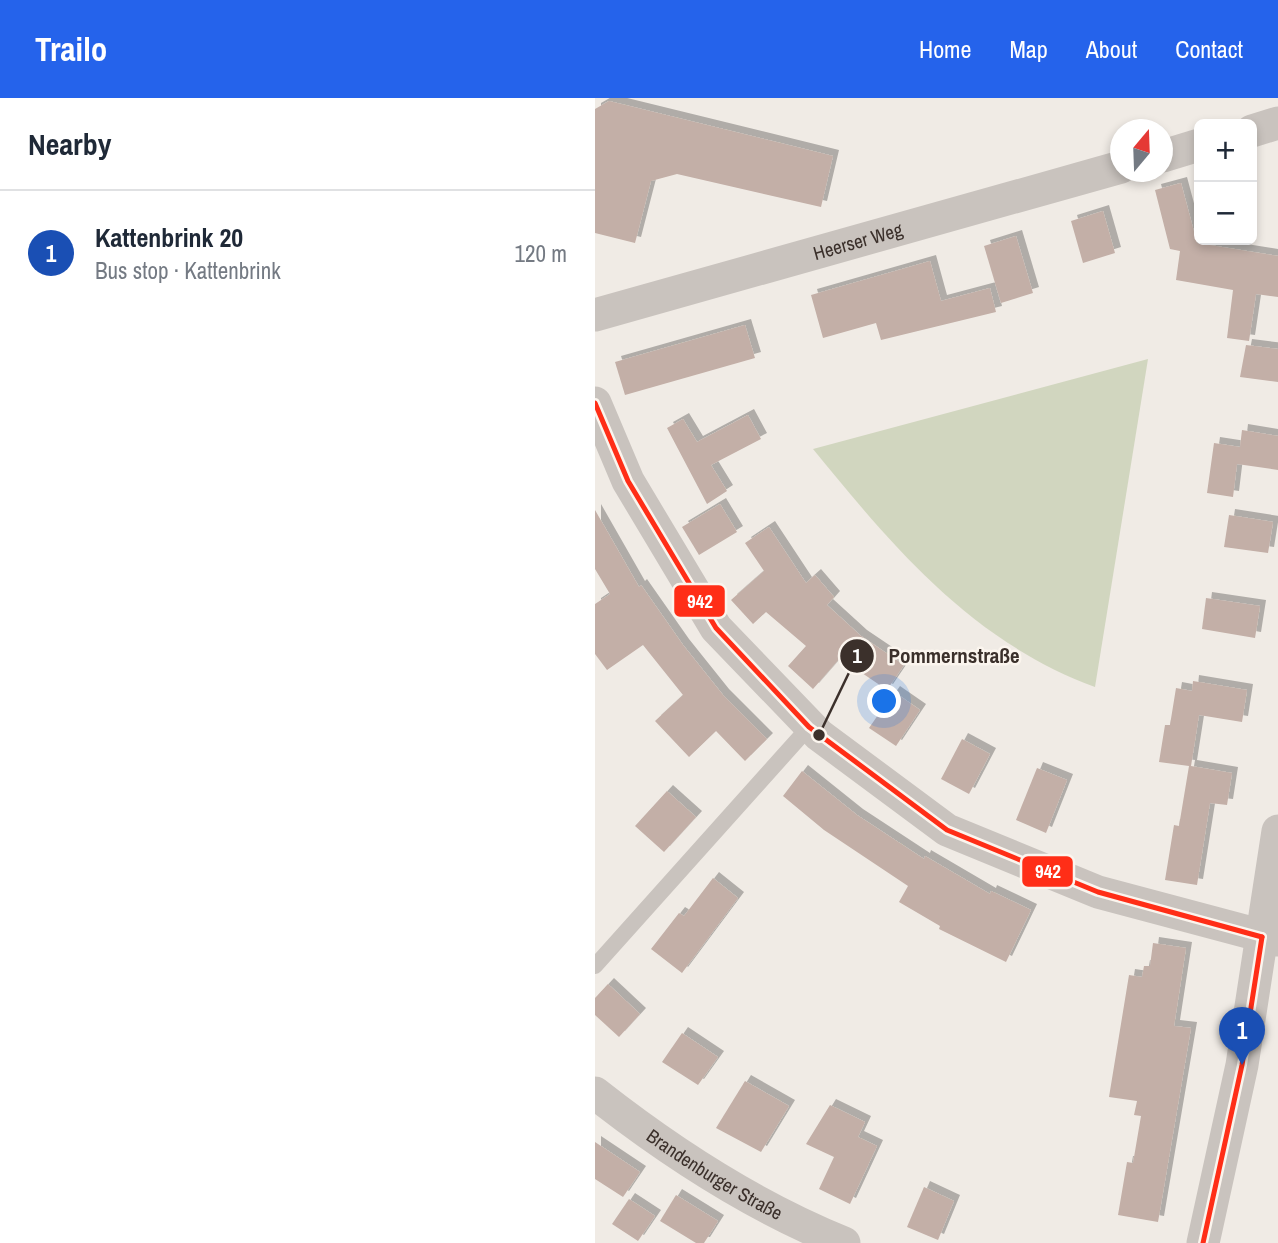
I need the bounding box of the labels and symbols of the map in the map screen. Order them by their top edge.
north arrow [1110,119,1173,182]
street label: Heerser Weg [810,216,906,266]
line badge: 942 [673,584,726,618]
text: 942 [687,588,713,614]
callout: Pommernstraße [839,635,1033,677]
text: 1 [852,641,862,670]
text: Pommernstraße [888,641,1020,670]
your location [867,684,901,718]
line badge: 942 [1021,855,1074,888]
text: 942 [1035,858,1061,884]
pin: 1 [1219,1007,1265,1065]
street label: Brandenburger Straße [641,1123,787,1226]

